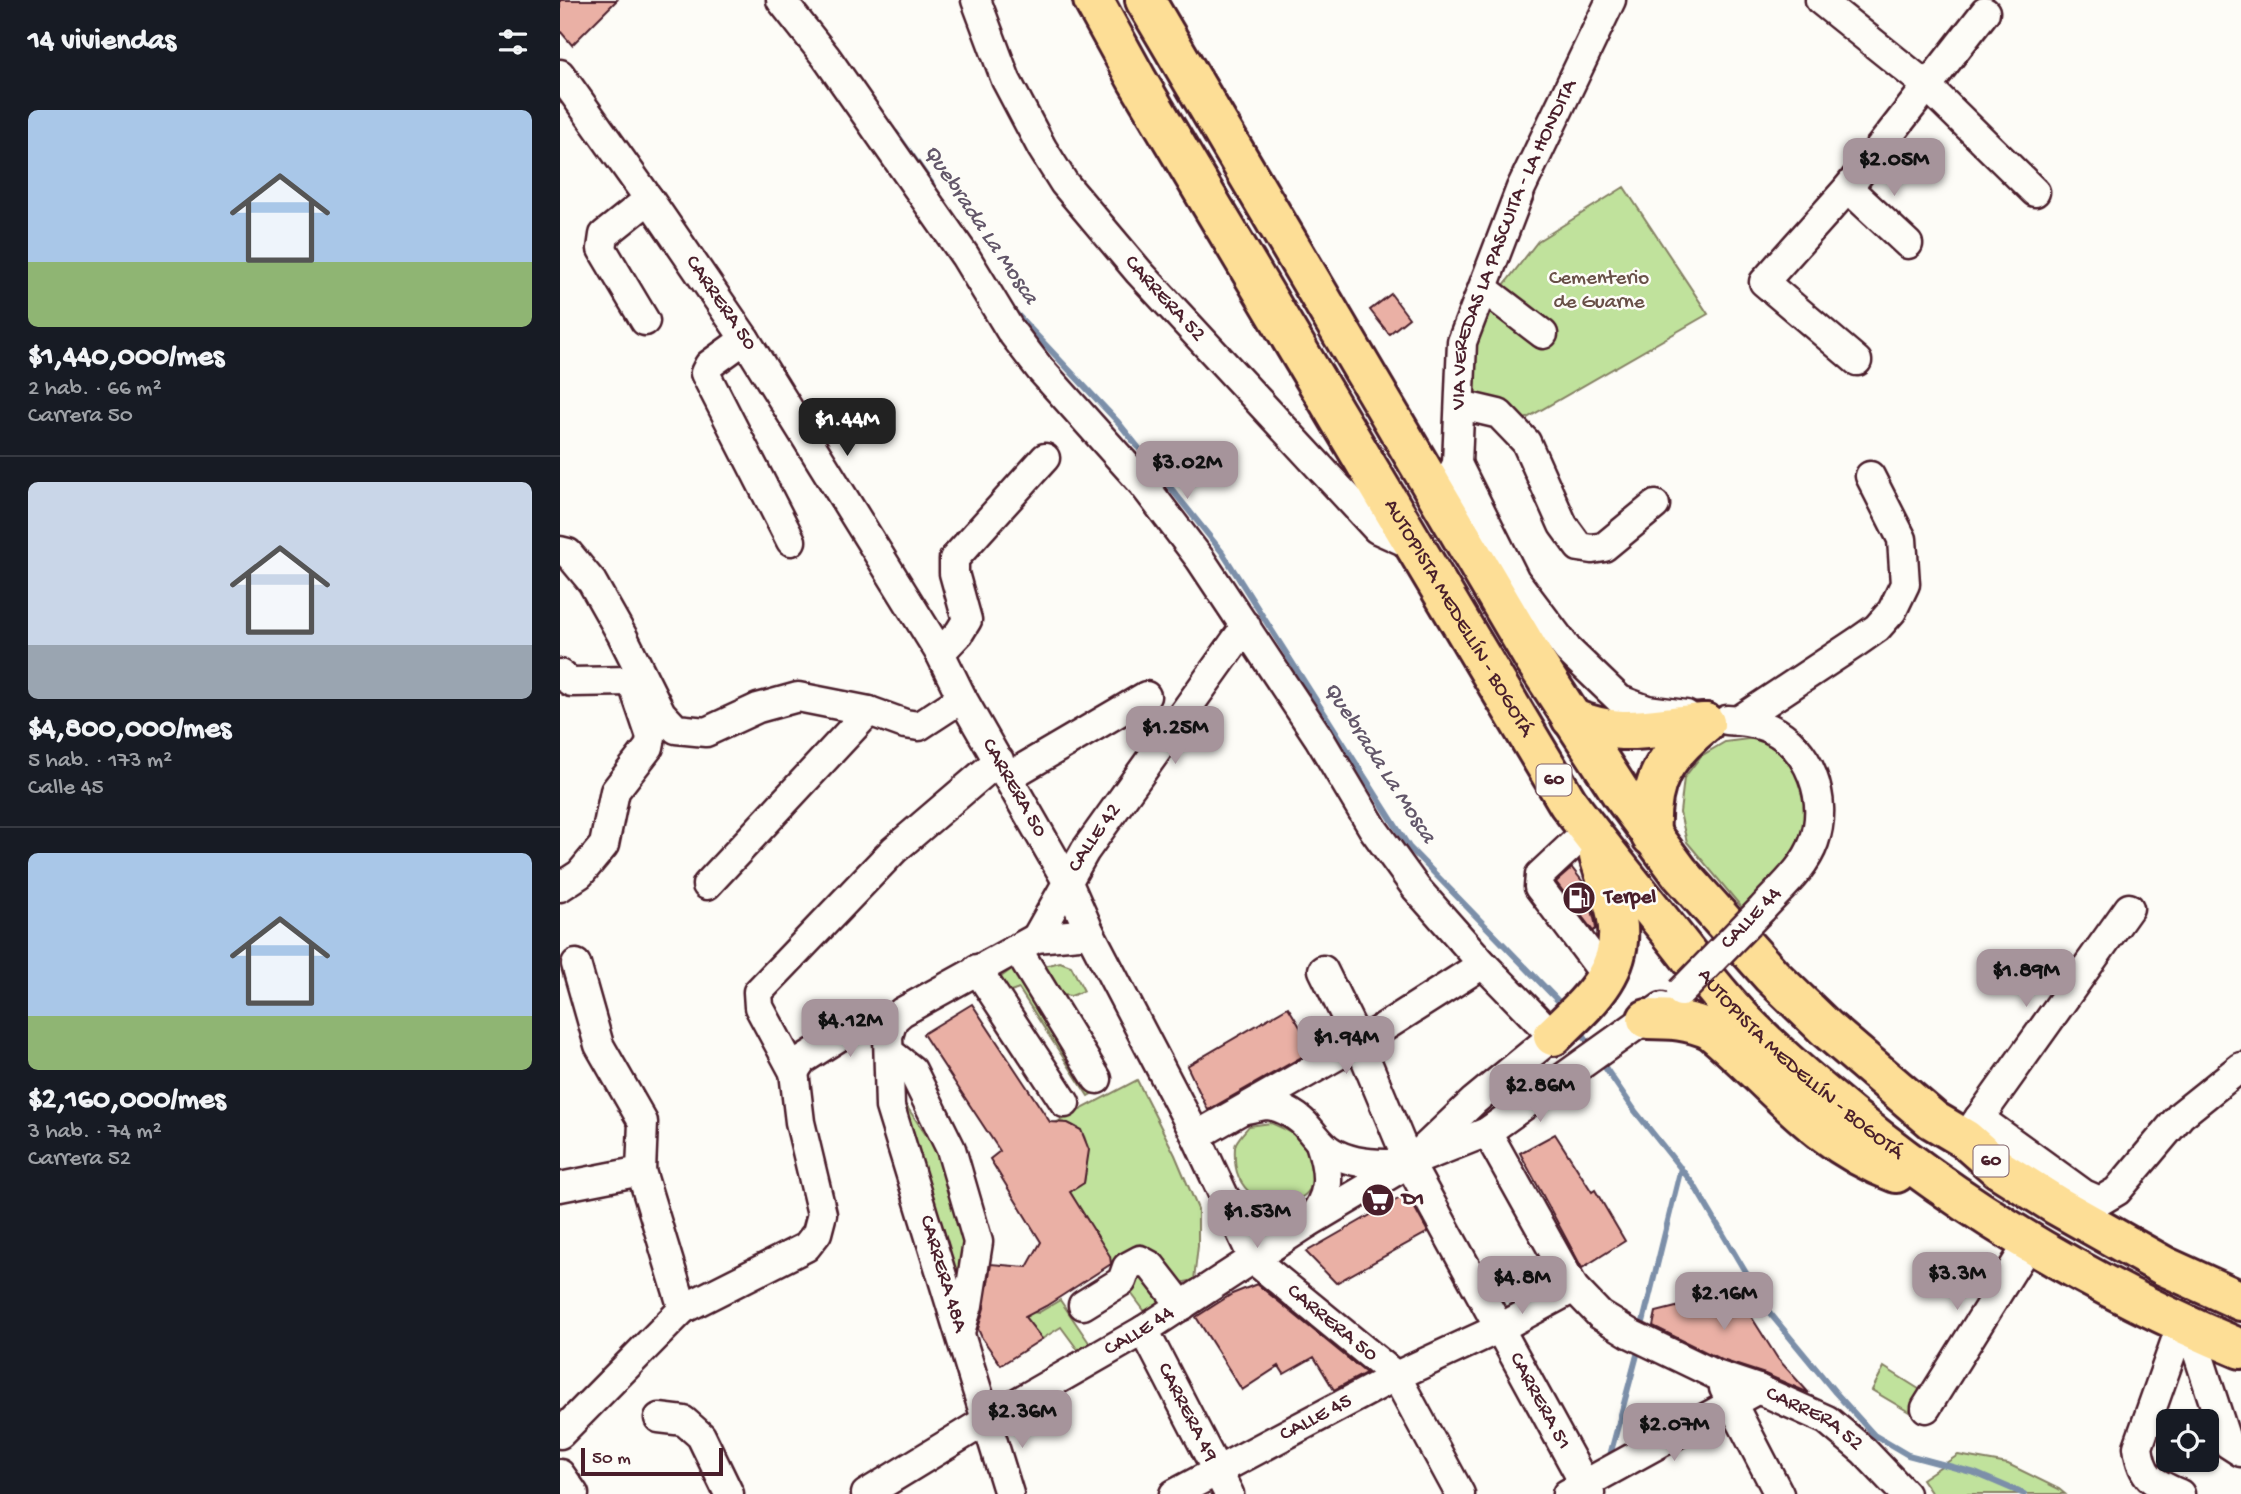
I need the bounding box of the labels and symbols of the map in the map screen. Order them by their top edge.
street label: VIA VEREDAS LA PASCUITA - LA HONDITA [1447,75,1584,411]
pin: $2.05M [1837,138,1951,198]
water label: Quebrada La Mosca [917,140,1044,311]
street label: CARRERA 50 [679,251,762,356]
street label: CARRERA 52 [1118,251,1210,347]
park label: Cementerio de Guarne [1549,267,1649,316]
pin: $1.44M [790,398,904,458]
pin: $3.02M [1130,442,1244,501]
street label: AUTOPISTA MEDELLÍN - BOGOTÁ [1377,495,1540,743]
water label: Quebrada La Mosca [1317,677,1442,850]
pin: $1.25M [1118,706,1232,766]
street label: CARRERA 50 [975,734,1052,842]
road number: 60 [1536,764,1572,796]
street label: CALLE 42 [1063,799,1127,877]
fuel station icon: Terpel [1560,879,1598,917]
street label: CALLE 44 [1716,883,1788,955]
place label: Terpel [1602,886,1657,911]
pin: $1.89M [1969,950,2083,1009]
street label: AUTOPISTA MEDELLÍN - BOGOTÁ [1691,964,1910,1167]
pin: $4.12M [793,1000,907,1059]
pin: $1.94M [1289,1016,1403,1076]
pin: $2.86M [1483,1064,1597,1124]
road number: 60 [1974,1146,2008,1176]
supermarket icon: D1 [1359,1181,1397,1219]
place label: D1 [1400,1188,1424,1213]
pin: $1.53M [1200,1190,1314,1250]
street label: CARRERA 48A [912,1212,972,1337]
pin: $3.3M [1908,1252,2006,1312]
pin: $4.8M [1473,1256,1571,1316]
pin: $2.16M [1667,1272,1781,1332]
street label: CARRERA 50 [1281,1279,1382,1368]
street label: CALLE 44 [1100,1301,1179,1362]
street label: CARRERA 51 [1503,1348,1576,1454]
street label: CARRERA 49 [1151,1359,1223,1467]
street label: CARRERA 52 [1762,1382,1868,1457]
street label: CALLE 45 [1276,1389,1357,1448]
pin: $2.36M [965,1390,1079,1450]
pin: $2.07M [1617,1404,1731,1463]
scale bar [581,1445,723,1477]

